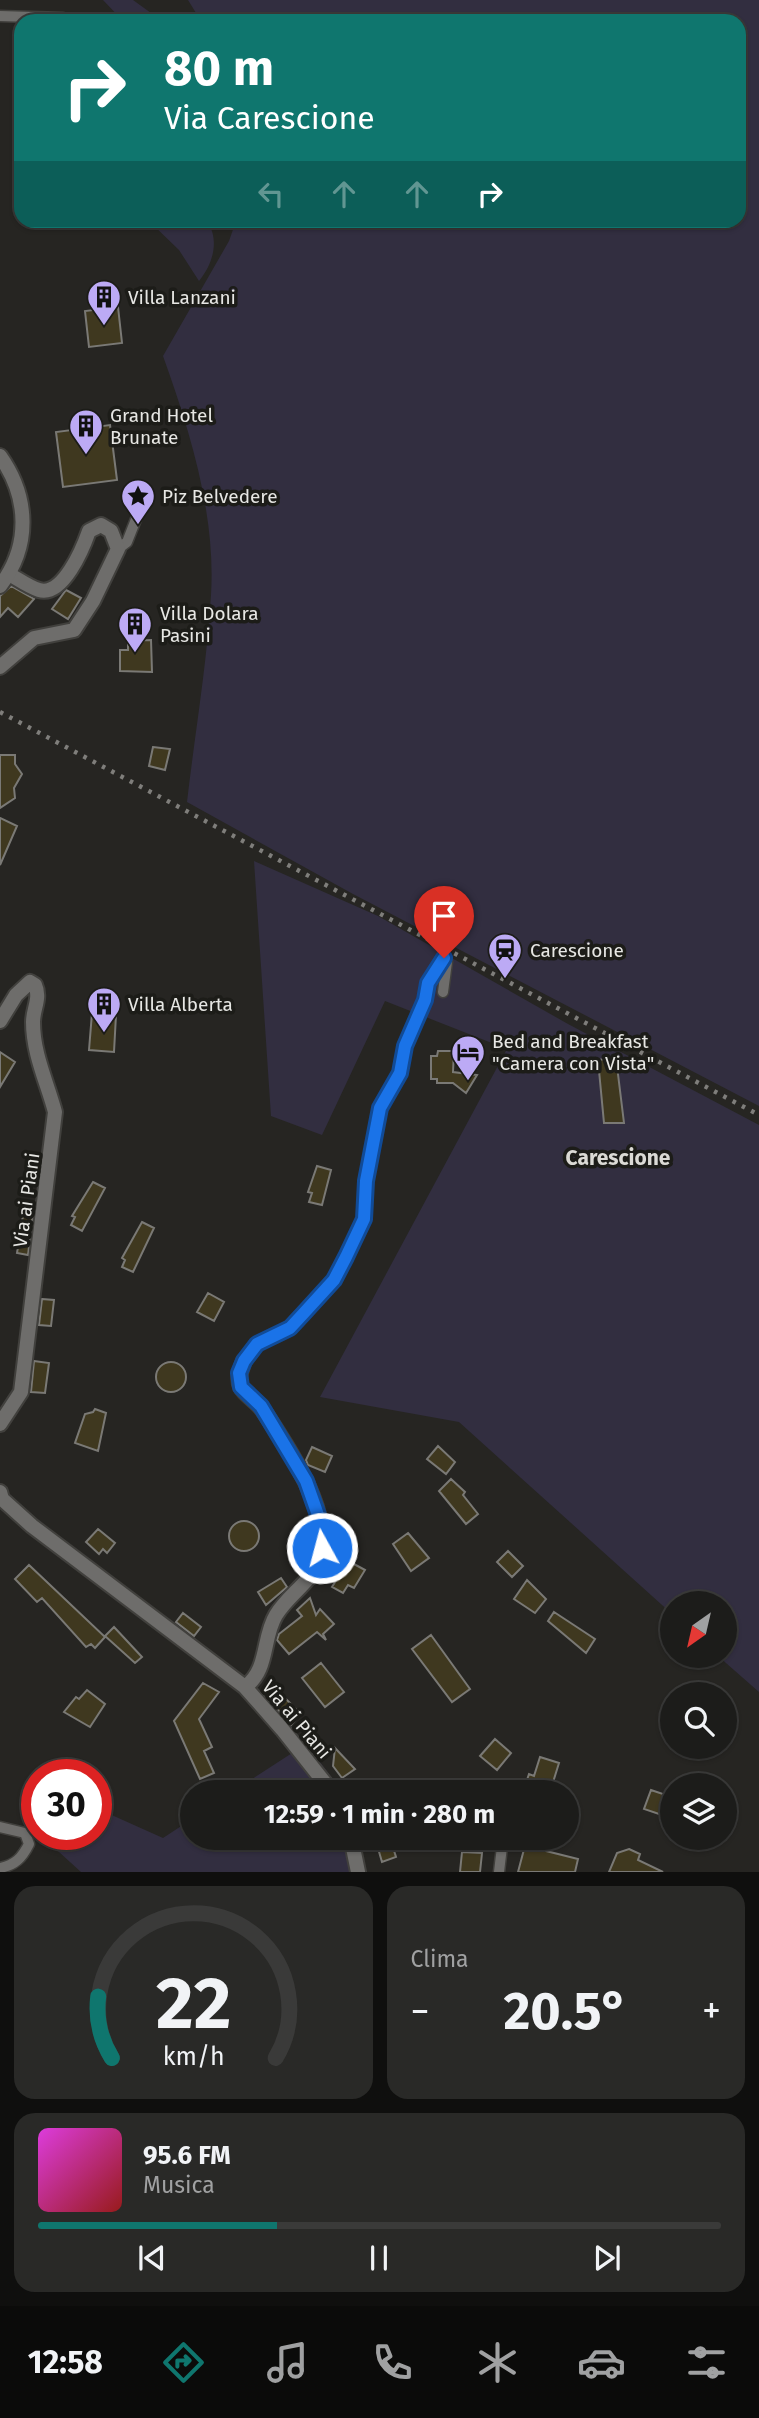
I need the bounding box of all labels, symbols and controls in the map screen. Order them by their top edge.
text: 80 m [164,39,274,98]
icon: right [49,42,140,133]
text: Via Carescione [164,99,375,137]
icon: left [252,175,290,213]
icon: ahead [325,175,363,213]
icon: ahead [398,175,436,213]
icon: right [471,175,509,213]
building icon: Villa Lanzani [85,278,123,327]
place label: Villa Lanzani [128,286,236,309]
place label: Grand Hotel Brunate [110,404,213,449]
building icon: Grand Hotel Brunate [67,407,105,456]
place icon: Piz Belvedere [119,477,157,526]
place label: Piz Belvedere [162,485,277,508]
place label: Villa Dolara Pasini [160,602,258,647]
building icon: Villa Dolara Pasini [116,605,154,654]
pin [414,886,474,958]
icon: arrive [425,897,463,935]
station icon: Carescione [486,931,524,980]
place label: Carescione [530,939,624,962]
building icon: Villa Alberta [85,985,123,1034]
place label: Villa Alberta [128,993,233,1016]
place label: Bed and Breakfast "Camera con Vista" [492,1030,654,1075]
hotel icon: Bed and Breakfast "Camera con Vista" [449,1033,487,1082]
district label: Carescione [566,1145,671,1171]
street label: Via ai Piani [8,1151,45,1249]
position arrow [285,1511,359,1585]
north arrow [660,1591,737,1668]
map controls [660,1591,737,1850]
street label: Via ai Piani [257,1675,336,1763]
button: search [660,1682,737,1759]
speed limit sign: 30 [21,1759,112,1850]
button: layers [660,1773,737,1850]
text: 12:59 · 1 min · 280 m [264,1799,495,1830]
text: Clima [411,1945,469,1973]
text: 22 [156,1961,231,2048]
text: 20.5° [503,1980,628,2043]
text: − [411,1988,430,2034]
text: + [702,1988,721,2034]
text: km/h [162,2042,224,2072]
text: 95.6 FM [143,2140,231,2171]
text: Musica [143,2171,215,2199]
icon: previous [133,2239,171,2277]
icon: pause [360,2239,398,2277]
icon: next [588,2239,626,2277]
icon: directions [159,2338,208,2387]
icon: music [263,2338,312,2387]
icon: phone [368,2338,417,2387]
icon: climate [473,2338,522,2387]
icon: car [577,2338,626,2387]
icon: filters [682,2338,731,2387]
text: 12:58 [28,2343,103,2381]

